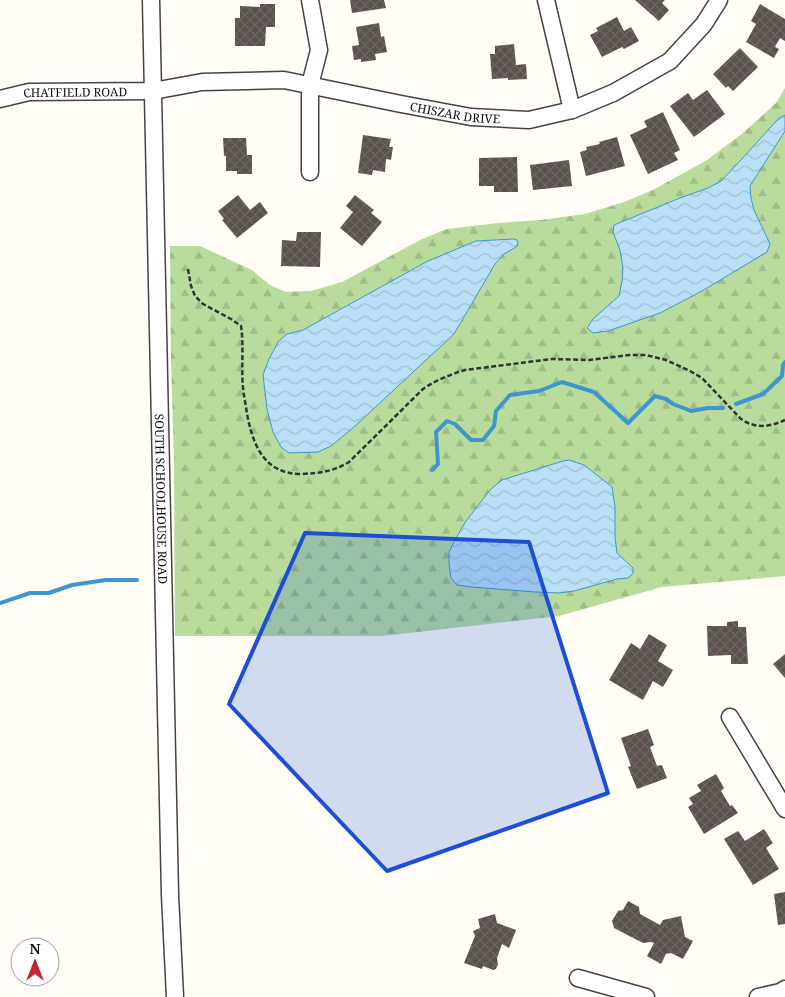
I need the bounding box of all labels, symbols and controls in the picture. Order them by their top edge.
street label: CHATFIELD ROAD [21,83,127,102]
street label: CHISZAR DRIVE [409,97,501,127]
street label: SOUTH SCHOOLHOUSE ROAD [151,413,172,585]
north arrow [10,937,60,987]
text: N [29,939,41,958]

